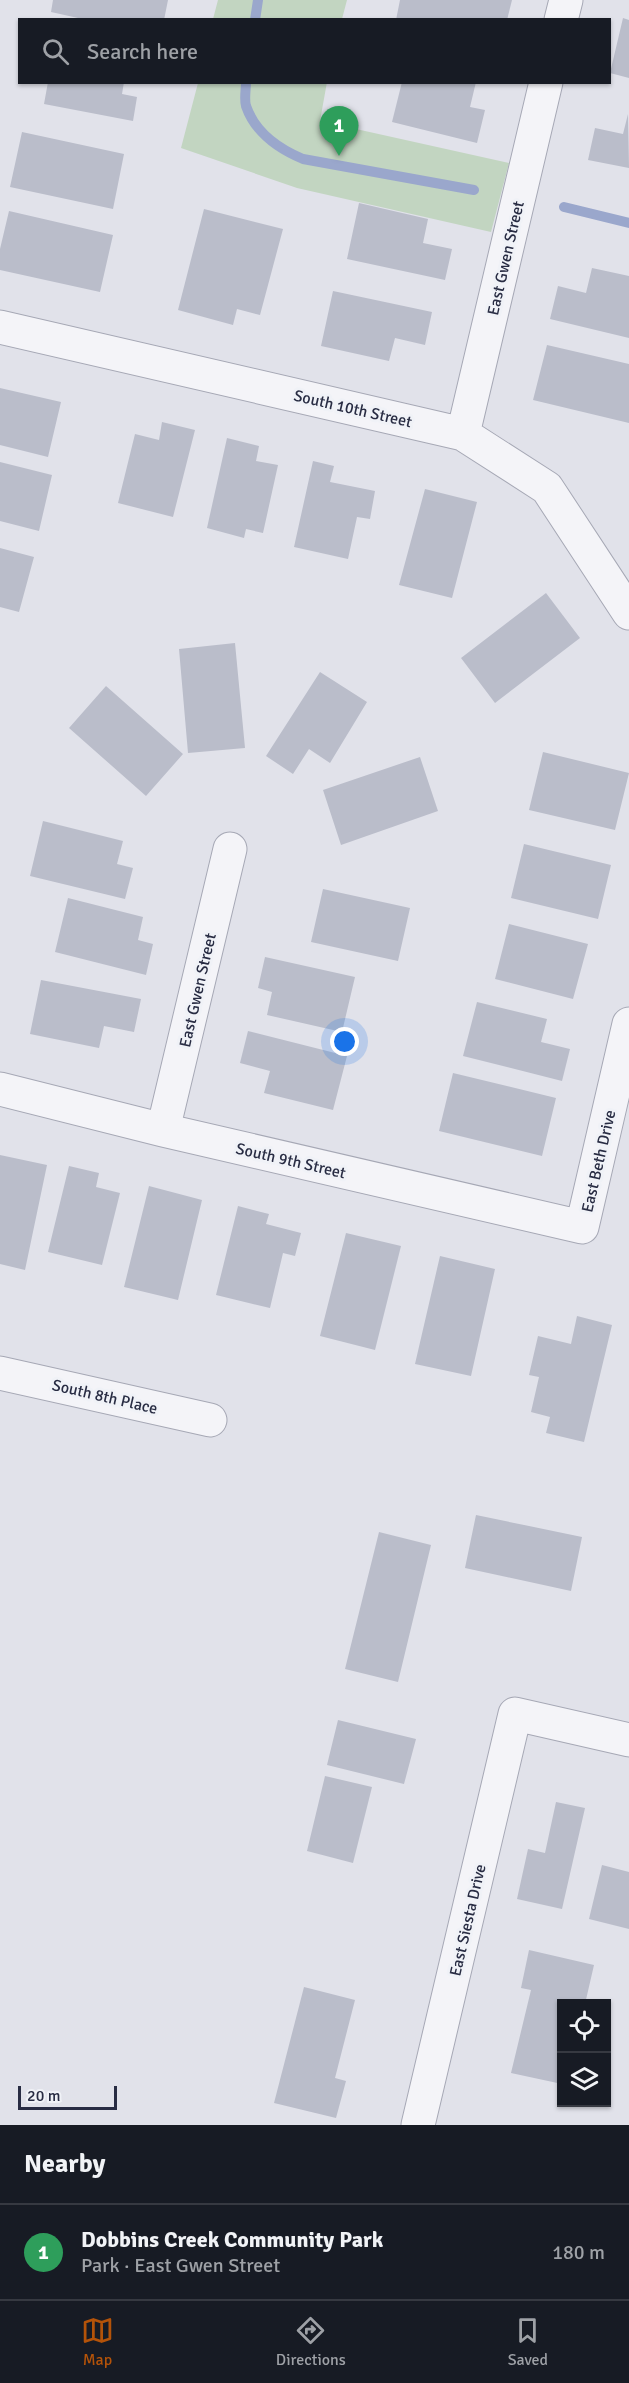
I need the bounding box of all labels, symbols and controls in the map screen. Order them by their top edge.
search box [18,18,611,84]
icon: search [39,35,72,68]
text: Search here [87,38,198,65]
pin: 1 [320,106,358,156]
street label: East Gwen Street [483,199,529,317]
street label: South 10th Street [292,386,414,432]
street label: East Gwen Street [175,931,221,1049]
your location [330,1027,359,1056]
street label: East Beth Drive [577,1108,620,1214]
street label: South 9th Street [234,1139,348,1183]
street label: South 8th Place [50,1375,159,1419]
street label: East Siesta Drive [445,1862,491,1978]
map controls [557,1999,611,2107]
button: locate [557,1999,611,2053]
button: layers [557,2053,611,2107]
scale bar [18,2083,117,2110]
text: 20 m [27,2086,61,2106]
text: Nearby [24,2148,105,2180]
text: Dobbins Creek Community Park [81,2226,383,2253]
text: 1 [38,2240,49,2265]
text: 180 m [552,2240,605,2265]
text: Park · East Gwen Street [81,2253,280,2278]
tab: Map [81,2314,114,2370]
tab: Directions [276,2314,346,2370]
tab: Saved [508,2314,548,2370]

